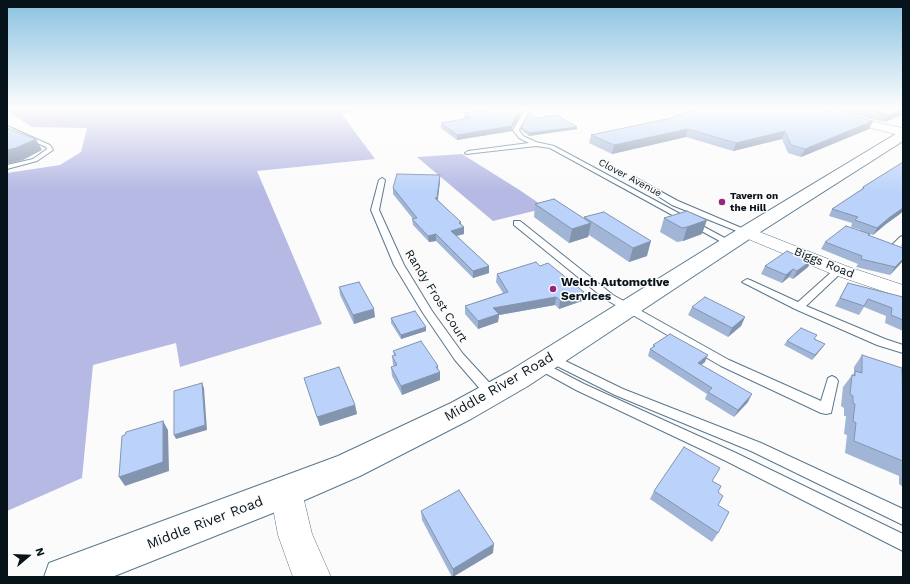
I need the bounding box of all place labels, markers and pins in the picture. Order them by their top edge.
place label: Tavern on the Hill [730,190,778,214]
marker: Tavern on the Hill [717,197,727,207]
place label: Welch Automotive Services [561,275,670,303]
marker: Welch Automotive Services [548,284,558,294]

